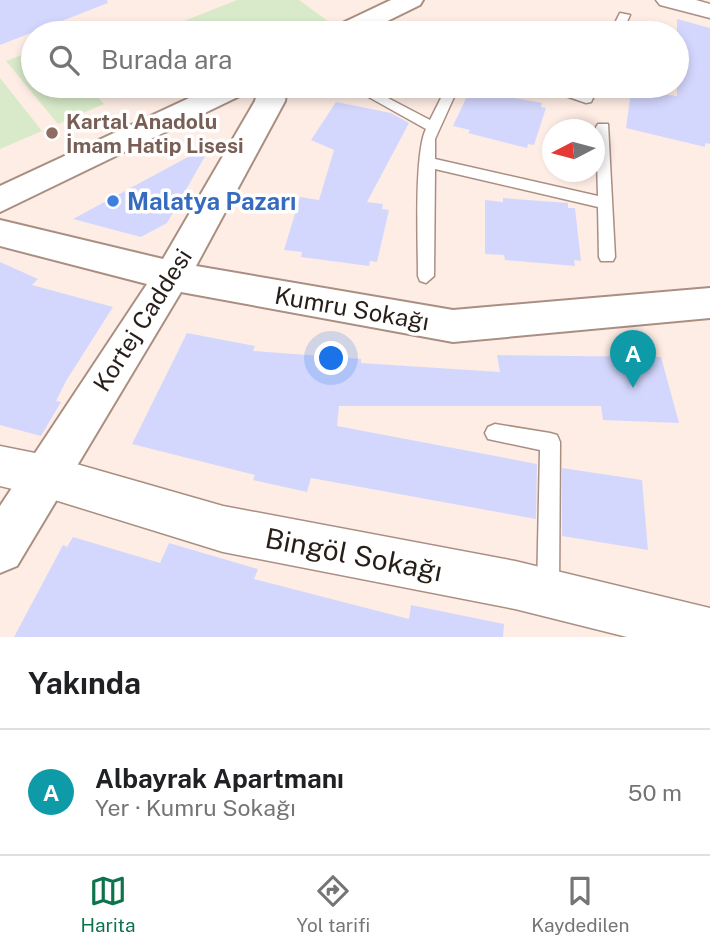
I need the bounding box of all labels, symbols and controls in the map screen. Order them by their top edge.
search box [21,21,689,98]
icon: search [45,41,83,79]
text: Burada ara [101,44,232,75]
place label: Kartal Anadolu İmam Hatip Lisesi [66,109,244,158]
north arrow [542,119,605,182]
marker: Kartal Anadolu İmam Hatip Lisesi [44,125,60,141]
place label: Malatya Pazarı [127,187,296,215]
marker: Malatya Pazarı [105,193,121,209]
street label: Kortej Caddesi [87,244,197,396]
street label: Kumru Sokağı [273,281,431,335]
pin: A [610,330,656,388]
your location [314,341,348,375]
street label: Bingöl Sokağı [263,521,445,587]
text: Yakında [28,665,141,701]
text: Albayrak Apartmanı [95,763,344,794]
text: A [43,779,59,806]
text: 50 m [628,779,682,806]
text: Yer · Kumru Sokağı [95,794,296,821]
tab: Harita [81,872,135,936]
tab: Yol tarifi [297,872,370,936]
tab: Kaydedilen [531,872,629,936]

